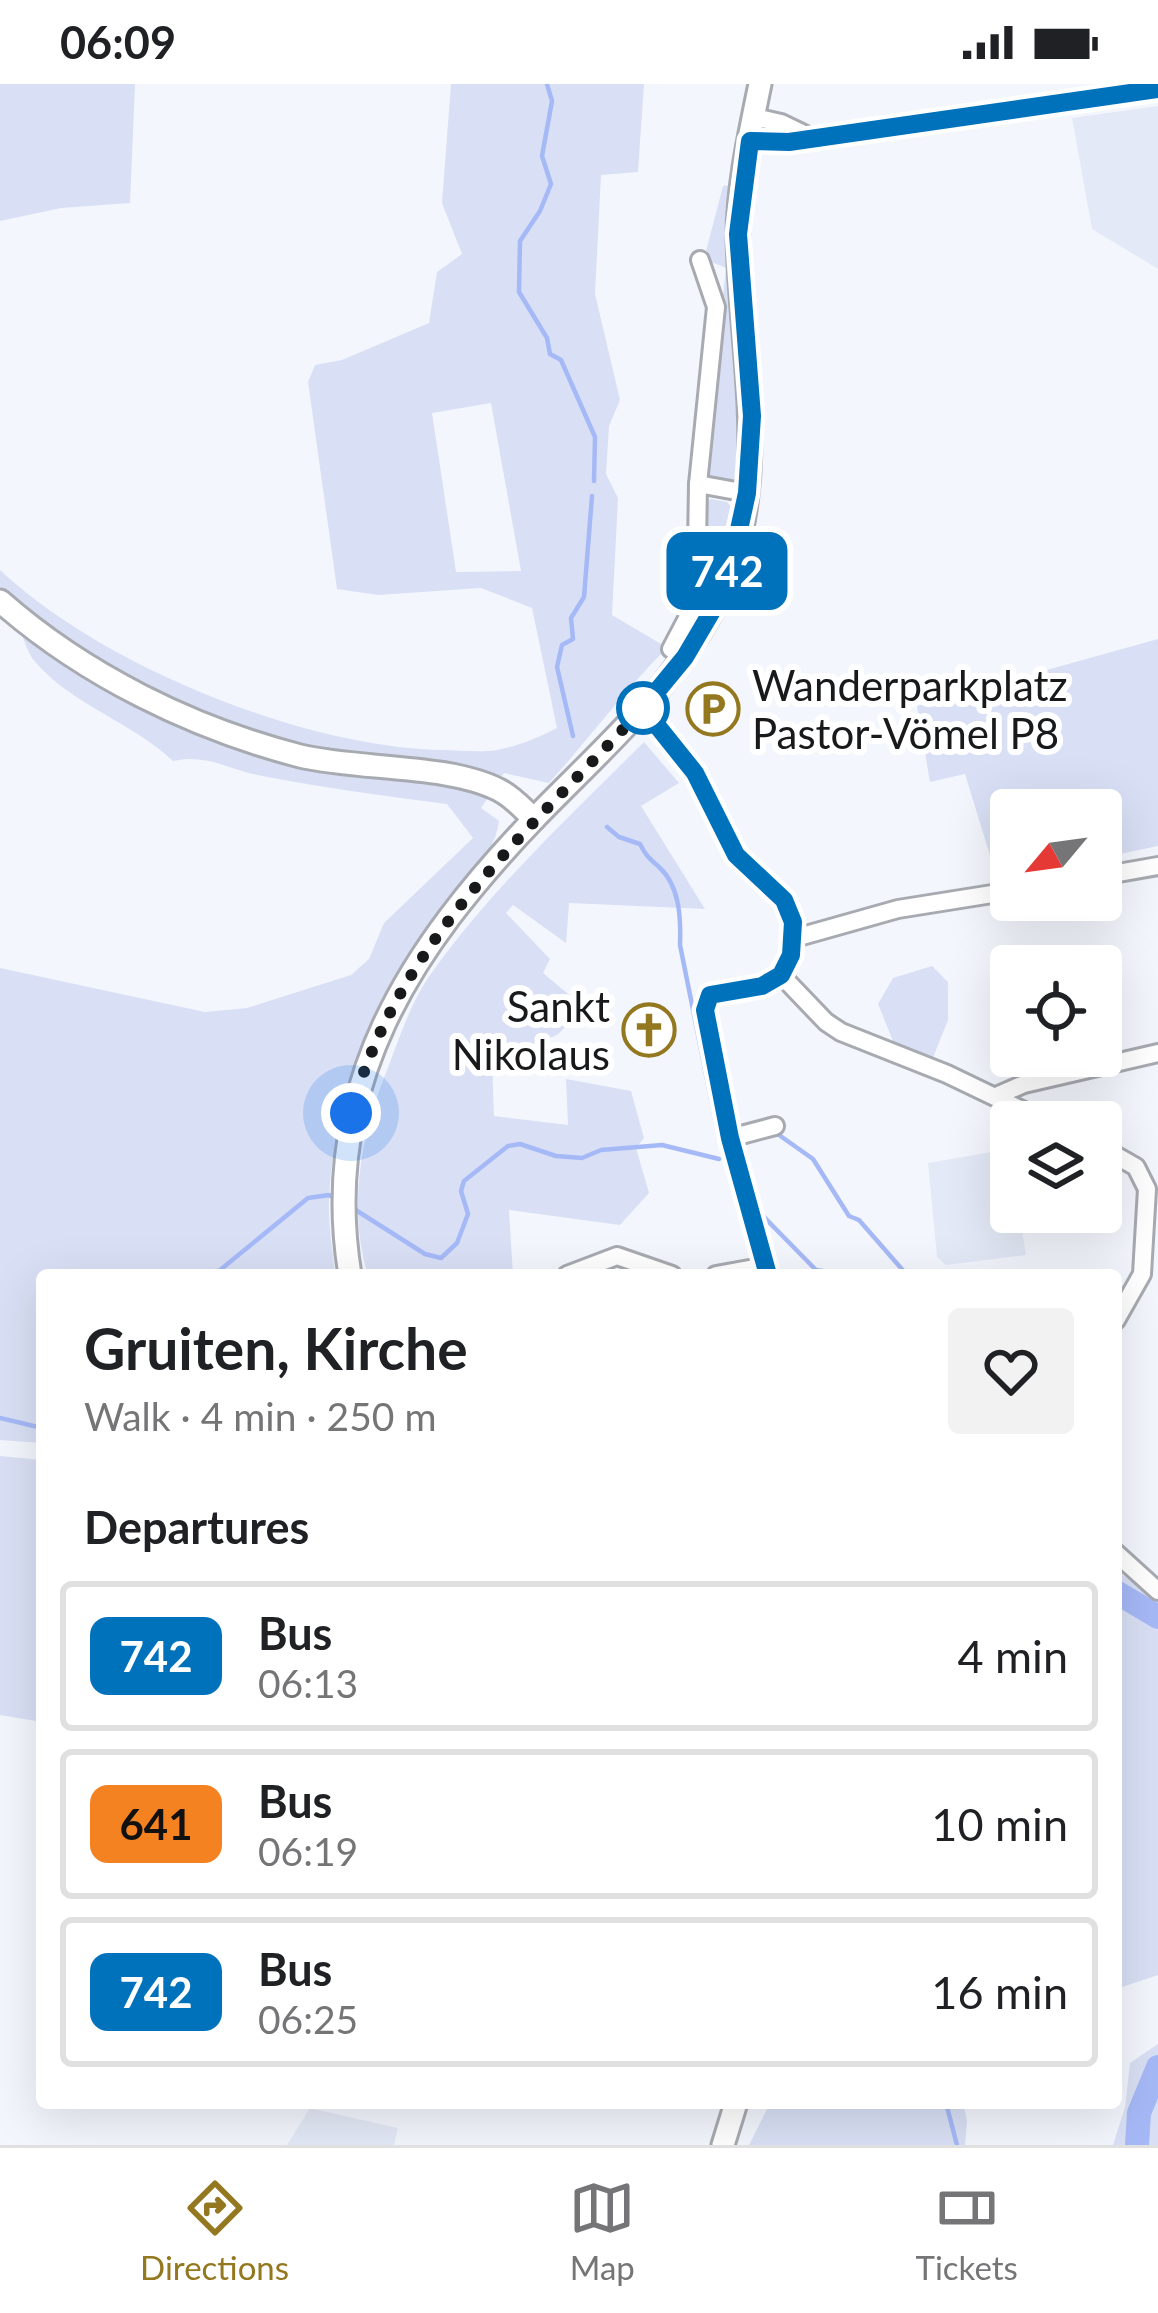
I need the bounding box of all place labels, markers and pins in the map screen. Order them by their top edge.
place label: Wanderparkplatz Pastor-Vömel P8 [752,660,1068,758]
parking icon: Wanderparkplatz Pastor-Vömel P8 [685,681,741,737]
unlabelled marker [618,683,668,733]
place label: Sankt Nikolaus [452,981,610,1079]
church icon: Sankt Nikolaus [621,1002,677,1058]

